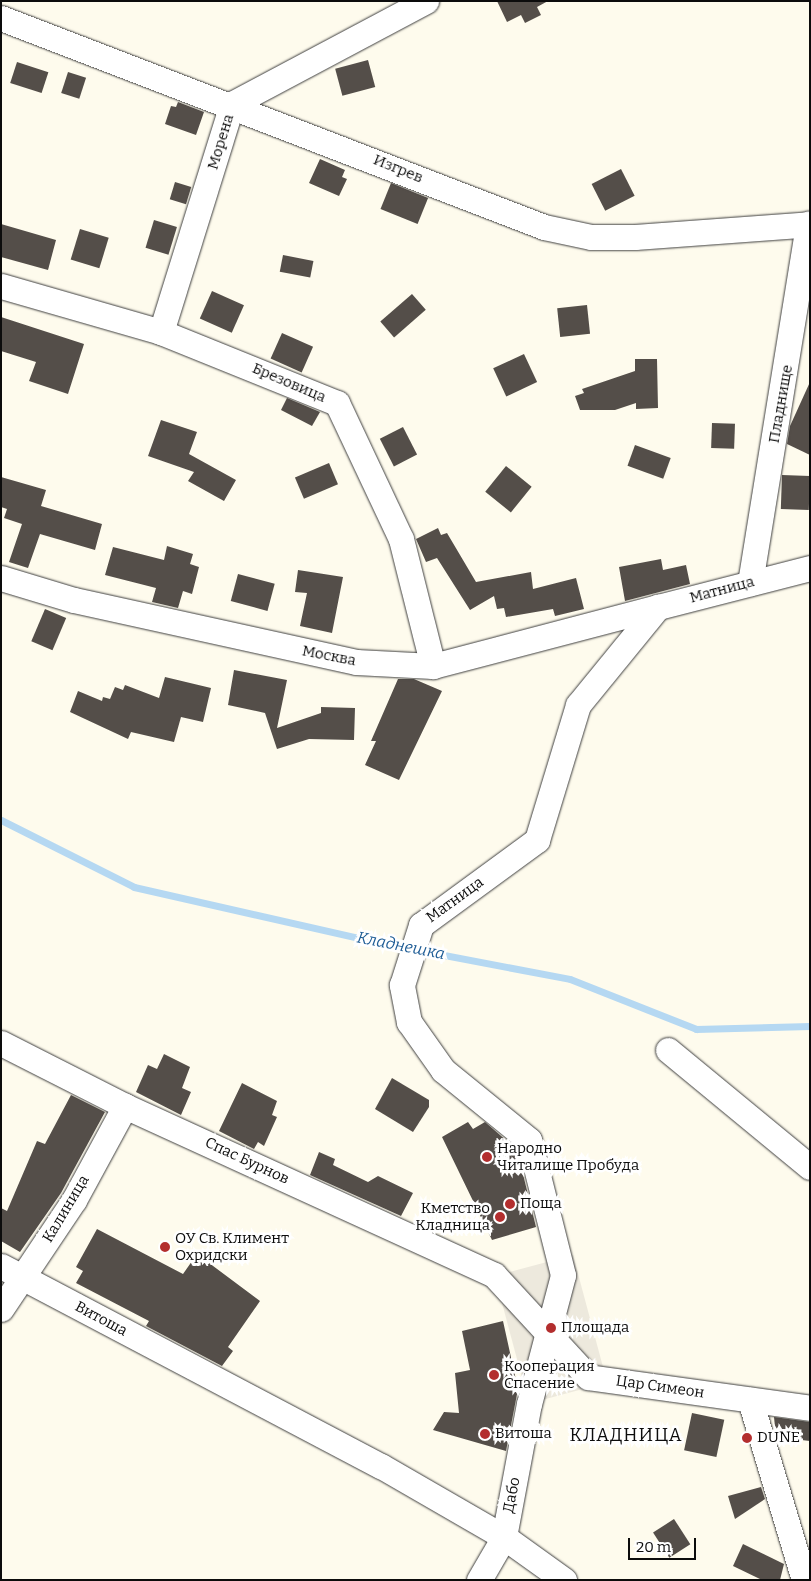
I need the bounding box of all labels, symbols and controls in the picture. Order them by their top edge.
street label: Морена [204,112,238,172]
street label: Изгрев [371,151,425,187]
street label: Брезовица [249,359,329,407]
street label: Пладнище [765,363,797,445]
street label: Матница [688,573,756,607]
street label: Москва [301,642,357,670]
street label: Матница [423,873,487,927]
water label: Кладнешка [355,928,447,964]
street label: Спас Бурнов [202,1134,292,1188]
place label: Народно Читалище Пробуда [497,1139,639,1174]
marker: Народно Читалище Пробуда [481,1151,493,1163]
street label: Калиница [39,1172,93,1246]
place label: Поща [520,1195,562,1213]
marker: Поща [504,1198,516,1210]
place label: Кметство Кладница [415,1199,490,1234]
marker: Кметство Кладница [494,1211,506,1223]
place label: ОУ Св. Климент Охридски [175,1229,289,1264]
marker: ОУ Св. Климент Охридски [159,1241,171,1253]
street label: Витоша [72,1298,130,1340]
place label: Площада [561,1319,629,1337]
marker: Площада [545,1322,557,1334]
place label: Кооперация Спасение [504,1357,595,1392]
marker: Кооперация Спасение [488,1369,500,1381]
street label: Цар Симеон [615,1372,705,1402]
district label: КЛАДНИЦА [568,1424,684,1446]
place label: Витоша [495,1425,552,1443]
marker: Витоша [479,1428,491,1440]
place label: DUNE [757,1429,800,1447]
marker: DUNE [741,1432,753,1444]
street label: Дабо [500,1476,524,1514]
scale bar [631,1528,698,1560]
text: 20 m [636,1538,671,1556]

